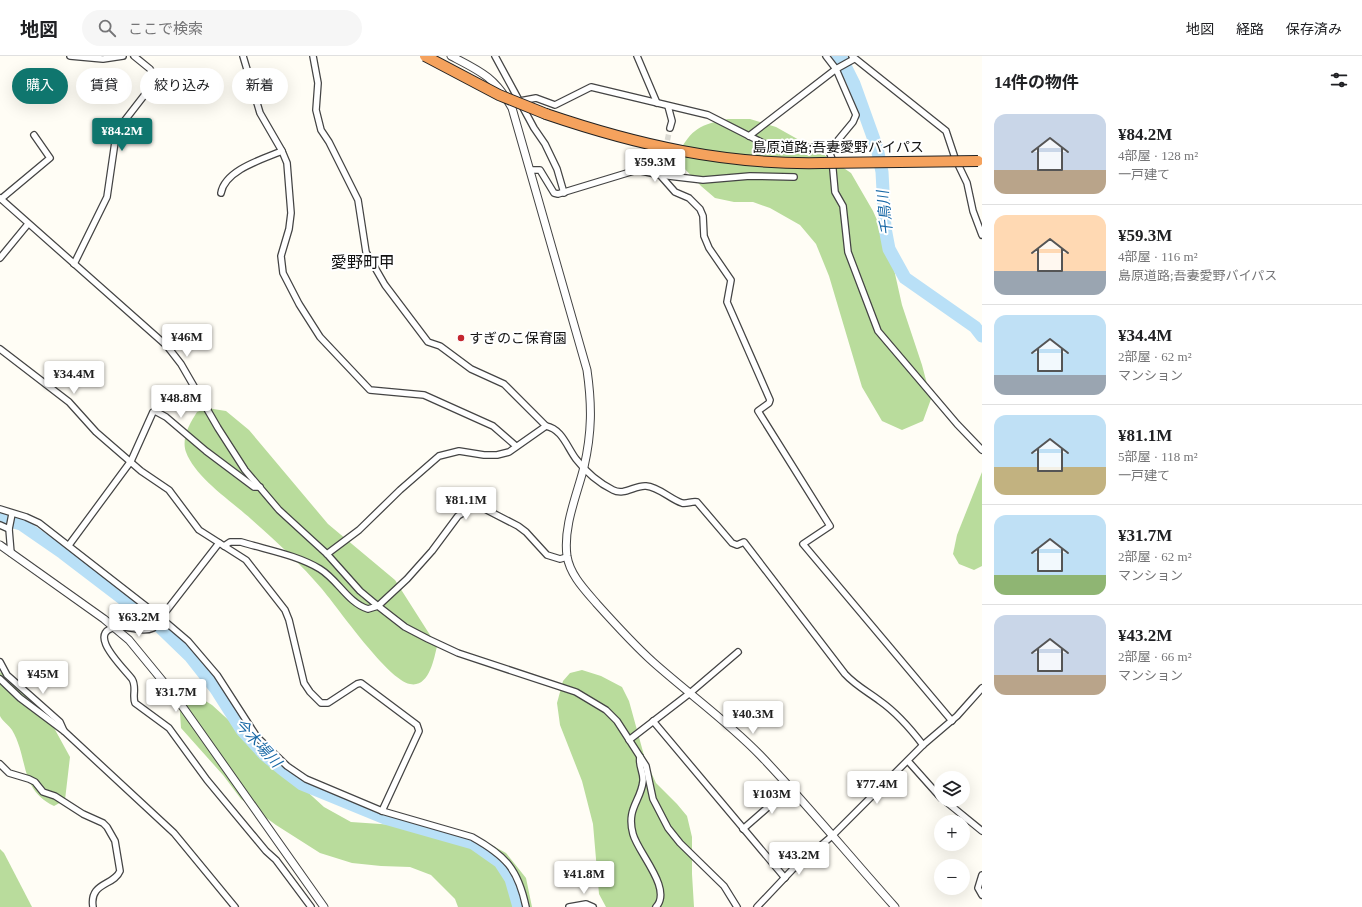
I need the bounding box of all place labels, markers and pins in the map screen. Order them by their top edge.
pin: ¥84.2M [89,118,155,152]
pin: ¥59.3M [622,149,688,183]
pin: ¥46M [163,324,211,358]
place label: すぎのこ保育園 [469,331,567,346]
marker: すぎのこ保育園 [456,333,466,343]
pin: ¥34.4M [41,361,107,395]
pin: ¥48.8M [148,385,214,419]
pin: ¥81.1M [433,487,499,521]
pin: ¥63.2M [106,604,172,638]
pin: ¥45M [19,661,67,695]
pin: ¥31.7M [143,679,209,713]
pin: ¥40.3M [720,701,786,735]
pin: ¥77.4M [844,771,910,805]
pin: ¥103M [744,781,800,815]
pin: ¥43.2M [766,842,832,876]
pin: ¥41.8M [551,861,617,895]

